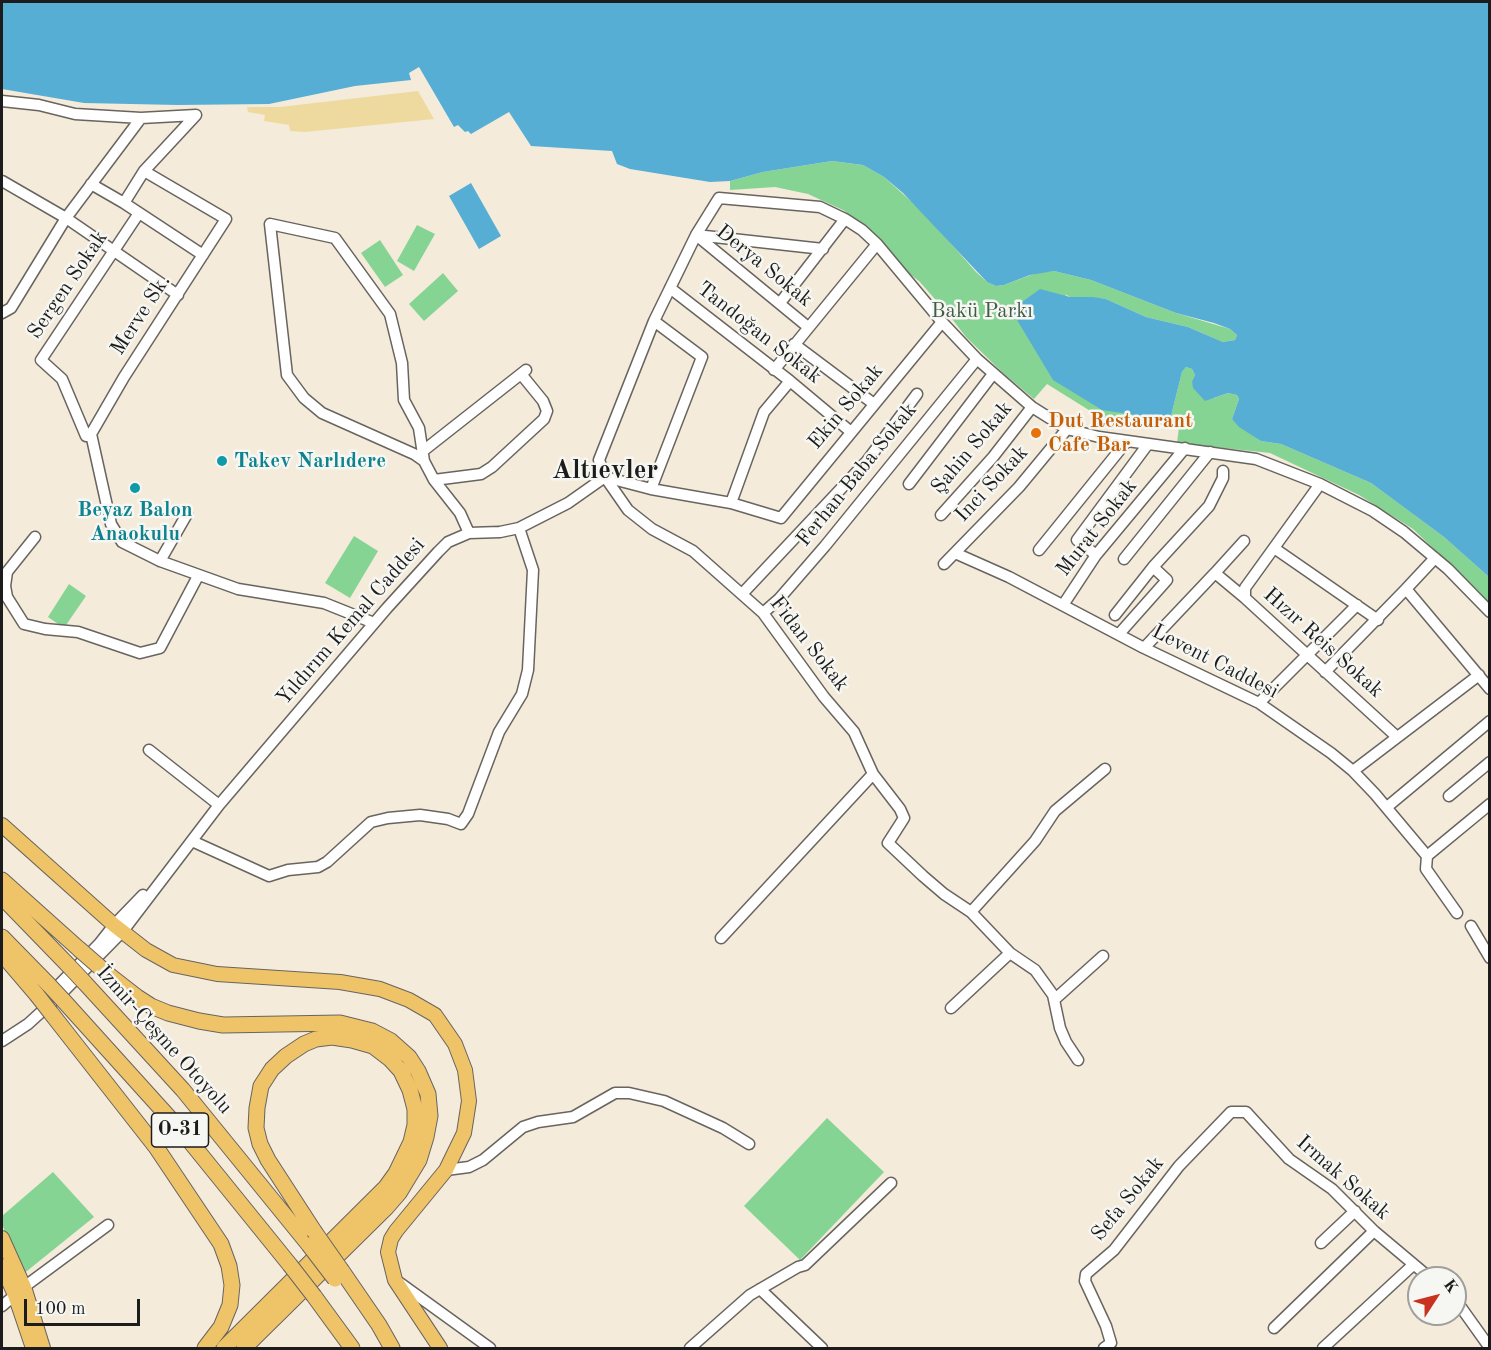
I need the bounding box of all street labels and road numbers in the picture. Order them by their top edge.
street label: Derya Sokak [711,219,817,313]
street label: Sergen Sokak [23,226,113,344]
street label: Merve Sk. [106,270,176,360]
street label: Tandoğan Sokak [692,276,826,390]
street label: Ekin Sokak [803,359,889,455]
street label: Şahin Sokak [926,396,1018,500]
street label: Ferhan Baba Sokak [791,398,923,552]
street label: Inci Sokak [950,440,1034,528]
street label: Murat Sokak [1051,474,1143,582]
street label: Yıldırım Kemal Caddesi [271,533,431,711]
street label: Hızır Reis Sokak [1258,583,1388,703]
street label: Fidan Sokak [764,591,854,697]
street label: Levent Caddesi [1147,619,1283,705]
street label: İzmir-Çeşme Otoyolu [91,961,237,1119]
road number: O-31 [152,1113,208,1147]
street label: Irmak Sokak [1291,1130,1395,1226]
street label: Sefa Sokak [1086,1152,1170,1246]

